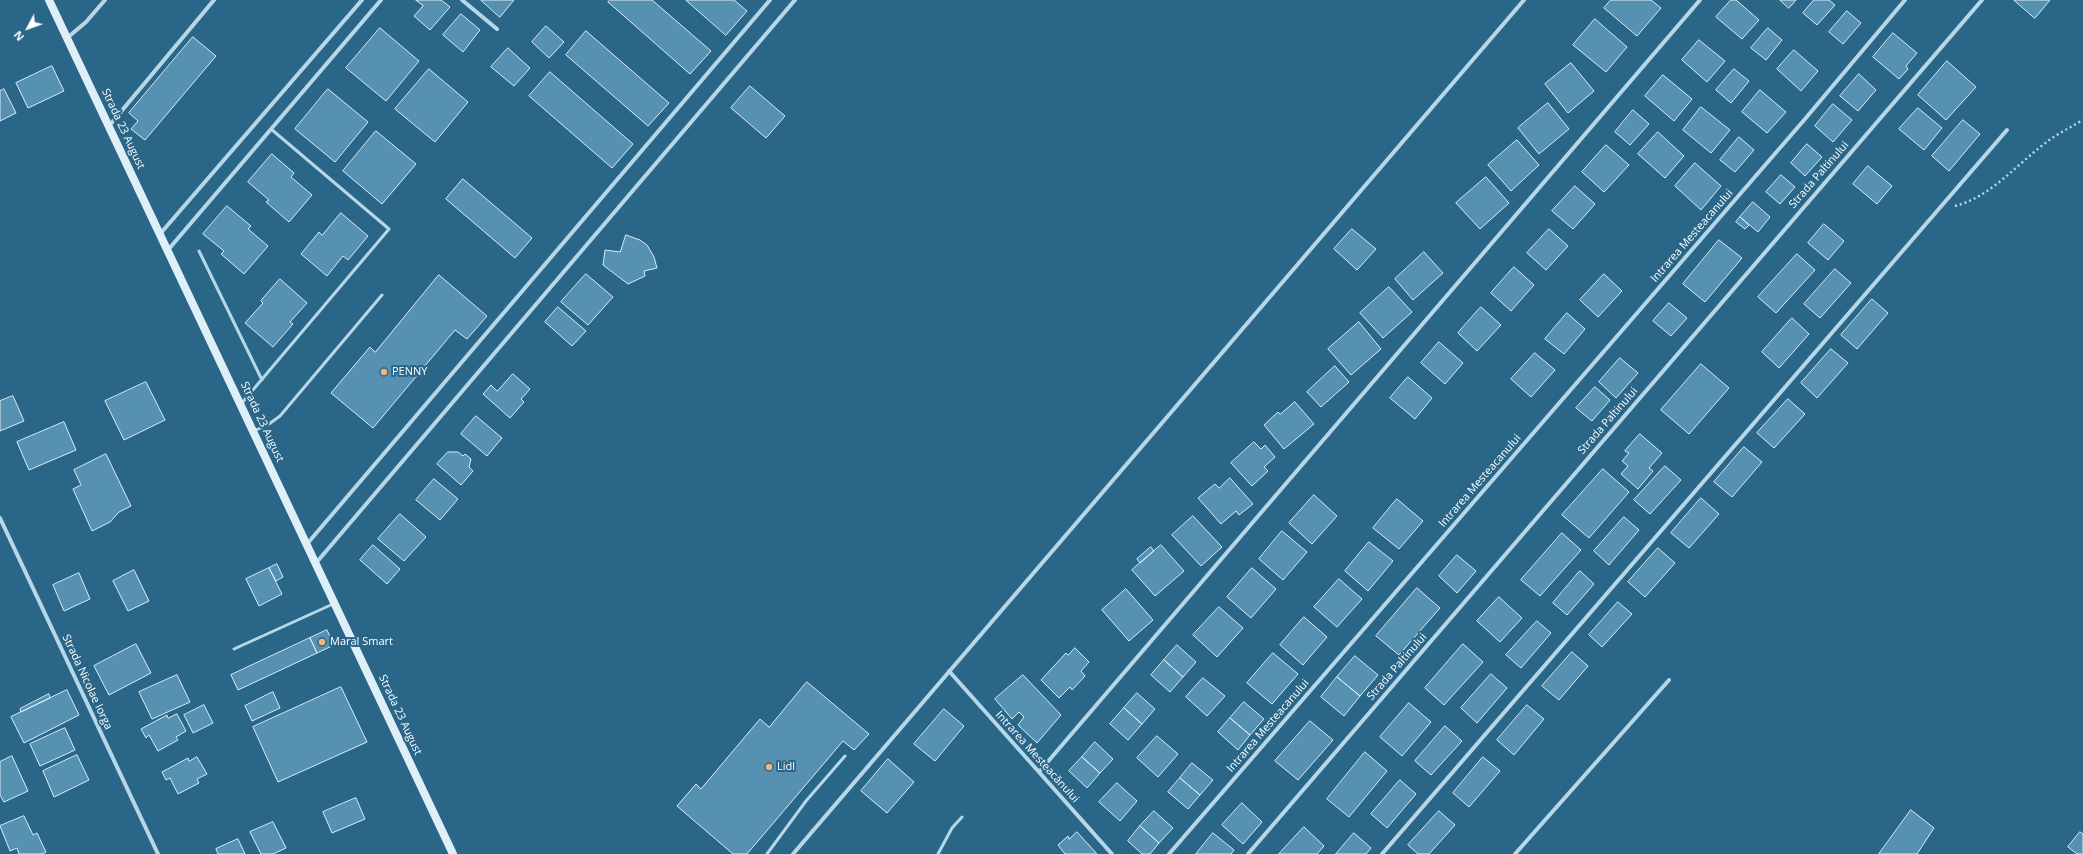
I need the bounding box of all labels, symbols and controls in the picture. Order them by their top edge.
north arrow [8,8,48,48]
text: N [10,28,27,45]
street label: Strada 23 August [99,87,147,171]
street label: Strada Paltinului [1786,139,1852,211]
street label: Intrarea Mesteacanului [1648,187,1736,285]
place label: PENNY [392,365,427,379]
marker: PENNY [379,367,389,377]
street label: Strada 23 August [238,380,286,464]
street label: Strada Paltinului [1575,385,1641,457]
street label: Intrarea Mesteacanului [1436,432,1524,530]
street label: Strada Paltinului [1364,631,1430,703]
street label: Strada Nicolae Iorga [59,632,115,732]
place label: Maral Smart [330,635,393,649]
marker: Maral Smart [317,637,327,647]
street label: Strada 23 August [376,673,424,757]
street label: Intrarea Mesteacanului [1224,677,1312,775]
street label: Intrarea Mesteacănului [992,708,1082,806]
place label: Lidl [777,760,795,774]
marker: Lidl [764,762,774,772]

